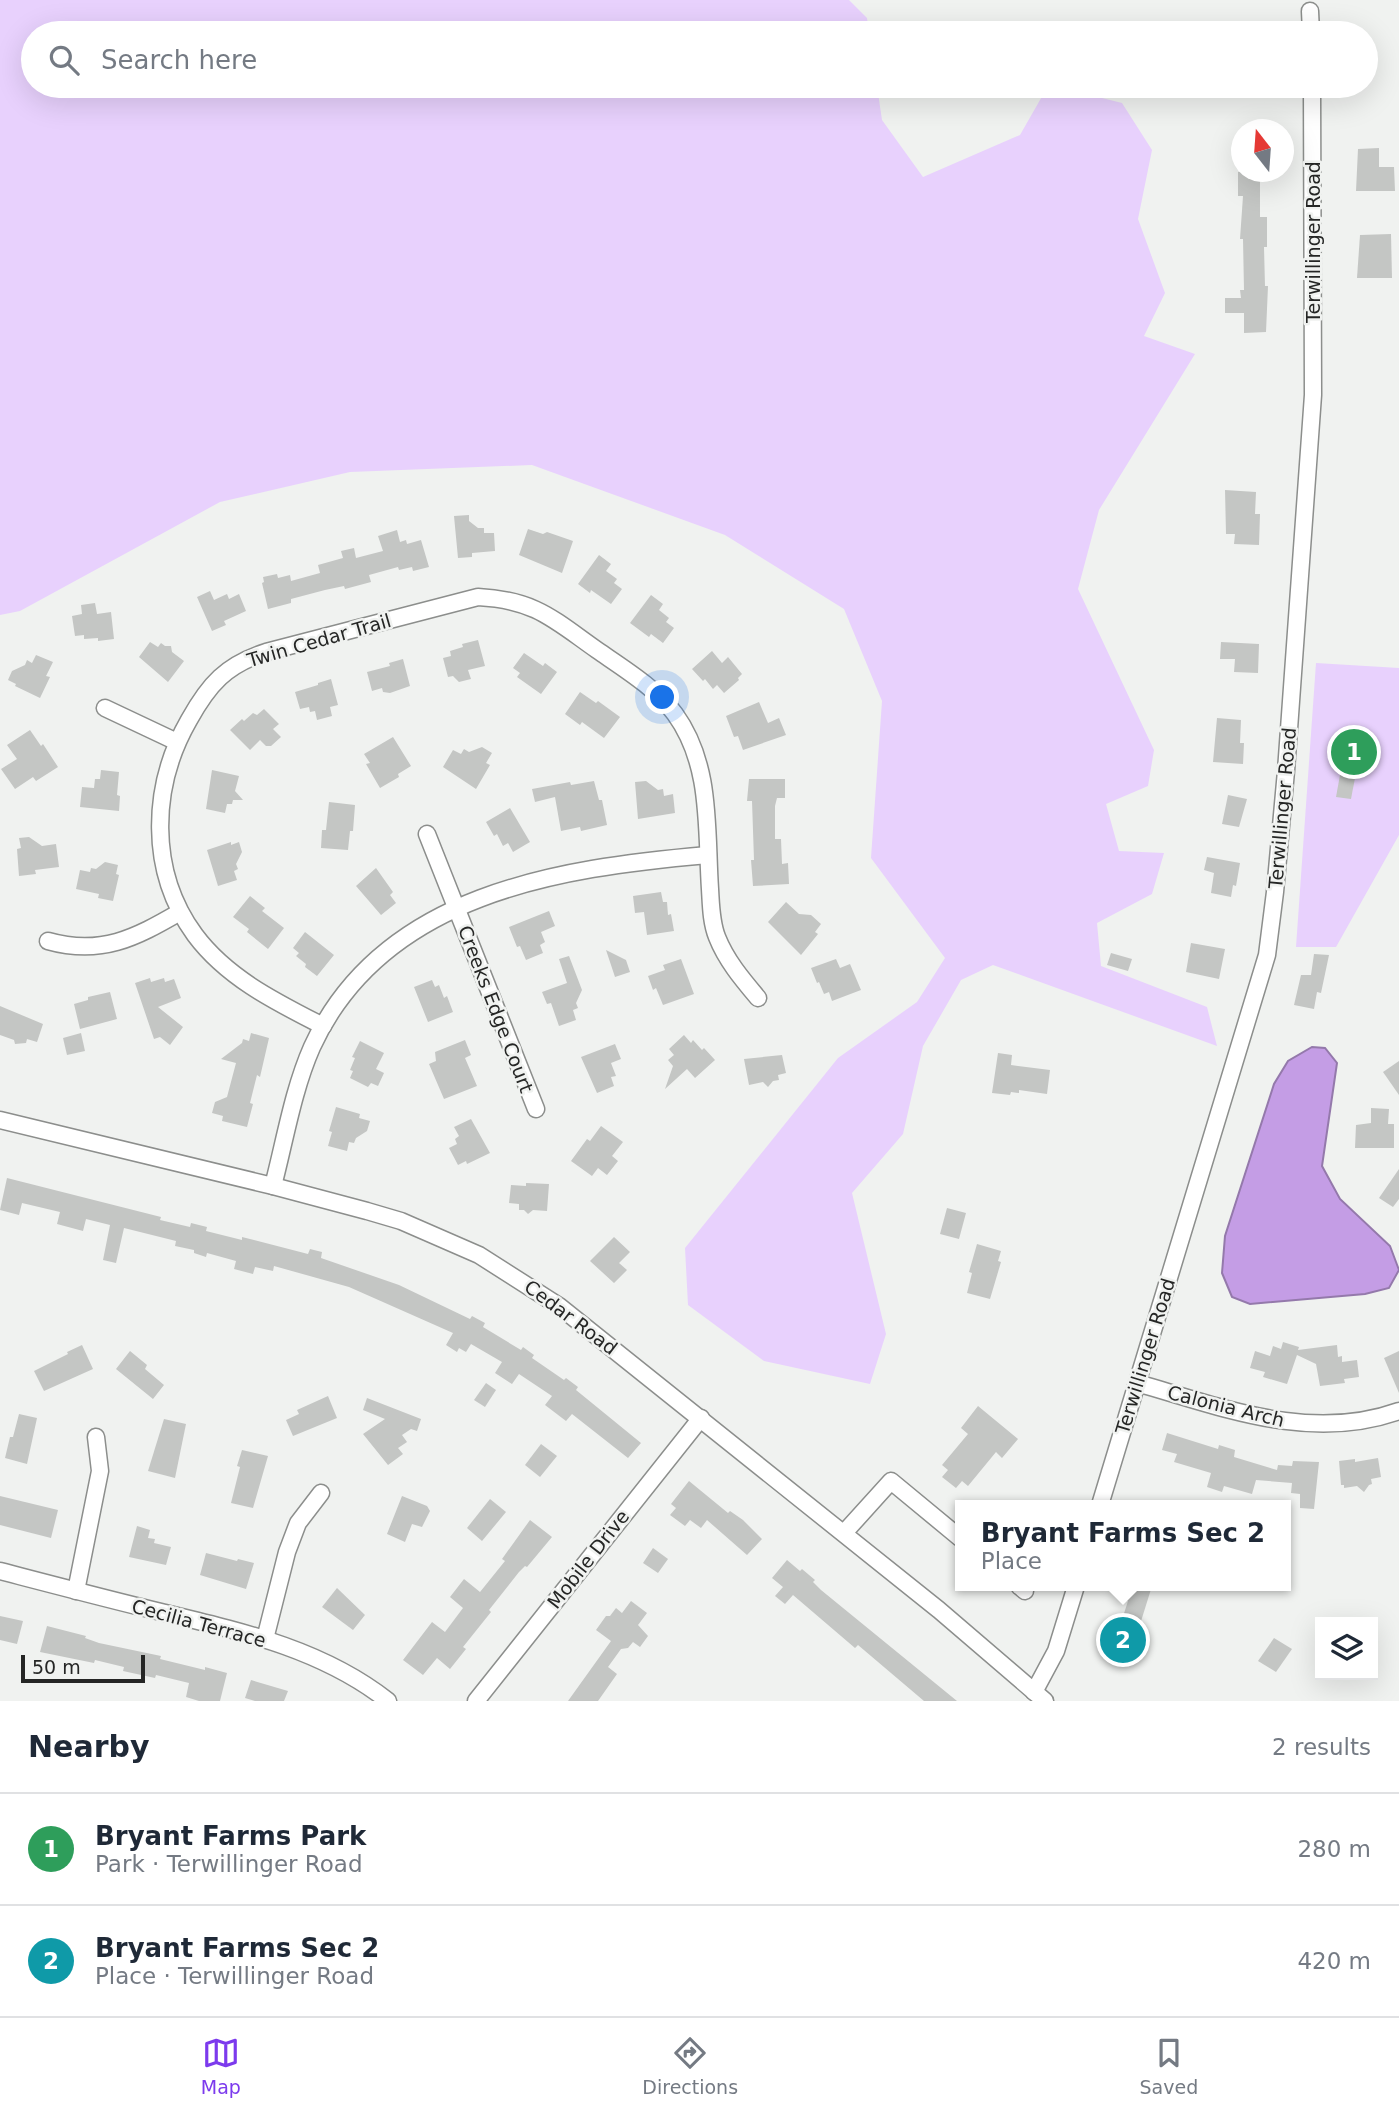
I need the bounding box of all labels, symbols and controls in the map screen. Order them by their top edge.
search box [21,21,1378,98]
icon: search [45,41,83,79]
text: Search here [101,45,257,75]
north arrow [1231,119,1294,182]
street label: Terwillinger Road [1302,161,1324,324]
street label: Twin Cedar Trail [244,609,394,671]
your location [645,680,679,714]
street label: Terwillinger Road [1264,726,1300,891]
pin: 1 [1331,726,1377,778]
street label: Creeks Edge Court [454,922,538,1096]
street label: Cedar Road [520,1275,622,1359]
street label: Terwillinger Road [1111,1275,1179,1438]
street label: Calonia Arch [1165,1381,1287,1431]
popup [955,1500,1291,1591]
street label: Mobile Drive [543,1505,633,1613]
text: Bryant Farms Sec 2 [981,1518,1265,1548]
text: Place [981,1548,1042,1574]
street label: Cecilia Terrace [129,1595,269,1651]
pin: 2 [1100,1614,1146,1666]
map controls [1315,1617,1378,1680]
button: layers [1315,1617,1378,1680]
scale bar [21,1652,145,1684]
text: 50 m [32,1656,81,1678]
text: Nearby [28,1729,150,1764]
text: 2 results [1272,1734,1371,1760]
text: Bryant Farms Park [95,1821,366,1851]
text: 1 [43,1836,59,1862]
text: 280 m [1297,1836,1371,1862]
text: Park · Terwillinger Road [95,1851,363,1877]
text: Bryant Farms Sec 2 [95,1933,379,1963]
text: 2 [43,1948,59,1974]
text: 420 m [1297,1948,1371,1974]
text: Place · Terwillinger Road [95,1963,374,1989]
tab: Map [201,2034,241,2098]
tab: Directions [642,2034,738,2098]
tab: Saved [1140,2034,1198,2098]

